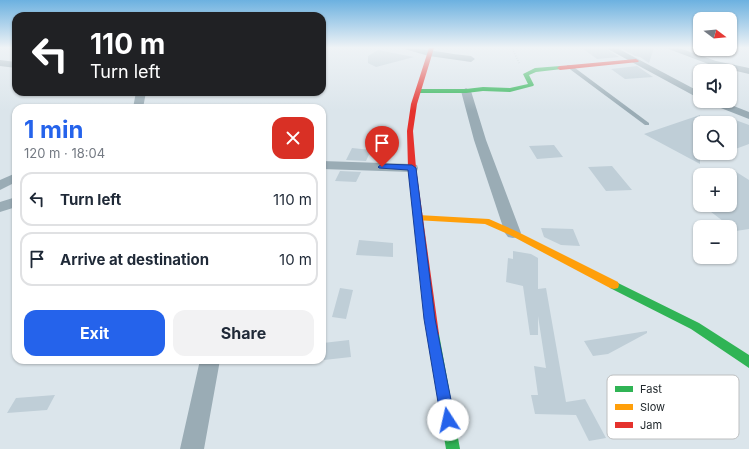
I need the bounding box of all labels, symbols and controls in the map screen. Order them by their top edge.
north arrow [693,12,737,56]
map controls [693,12,737,264]
text: 110 m [90,27,165,61]
icon: left [24,28,76,80]
text: Turn left [90,61,160,82]
button: sound [693,64,737,108]
text: 1 min [24,115,83,144]
button: search [693,116,737,160]
button: close [272,117,314,159]
pin [365,126,399,167]
icon: arrive [371,132,393,154]
text: 120 m · 18:04 [24,145,105,161]
button: + [693,168,737,212]
icon: left [26,188,48,210]
text: Turn left [60,190,121,209]
text: 110 m [273,190,312,209]
button: − [693,220,737,264]
icon: arrive [26,248,48,270]
text: Arrive at destination [60,250,209,269]
text: 10 m [279,250,312,269]
button: Exit [24,310,165,356]
button: Share [173,310,314,356]
legend [607,375,739,439]
text: Fast [640,382,662,396]
position arrow [427,399,469,441]
text: Slow [640,400,665,414]
text: Jam [640,418,662,432]

